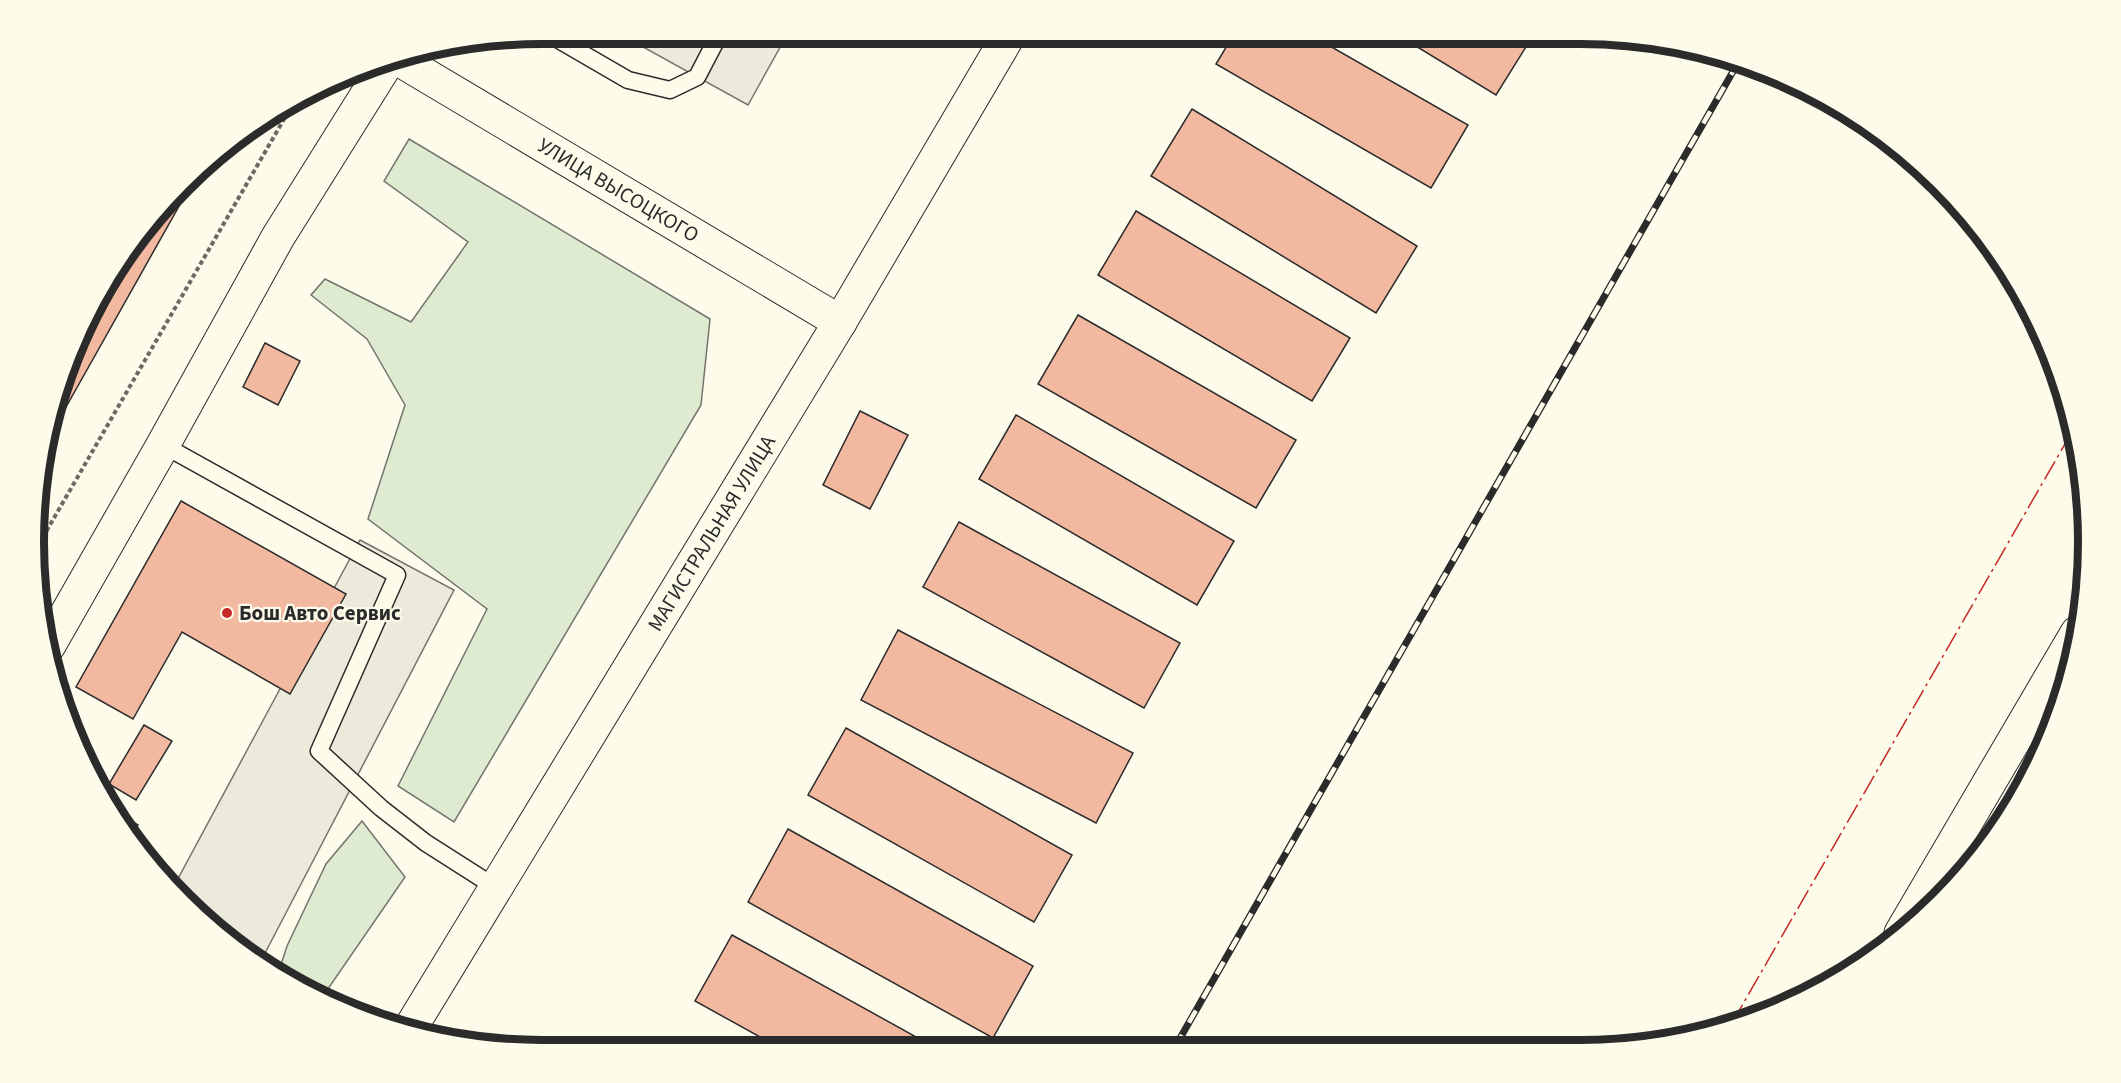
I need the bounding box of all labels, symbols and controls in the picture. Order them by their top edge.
street label: УЛИЦА ВЫСОЦКОГО [532,130,705,250]
street label: МАГИСТРАЛЬНАЯ УЛИЦА [640,429,783,637]
place label: Бош Авто Сервис [239,598,401,628]
marker: Бош Авто Сервис [220,606,234,620]

